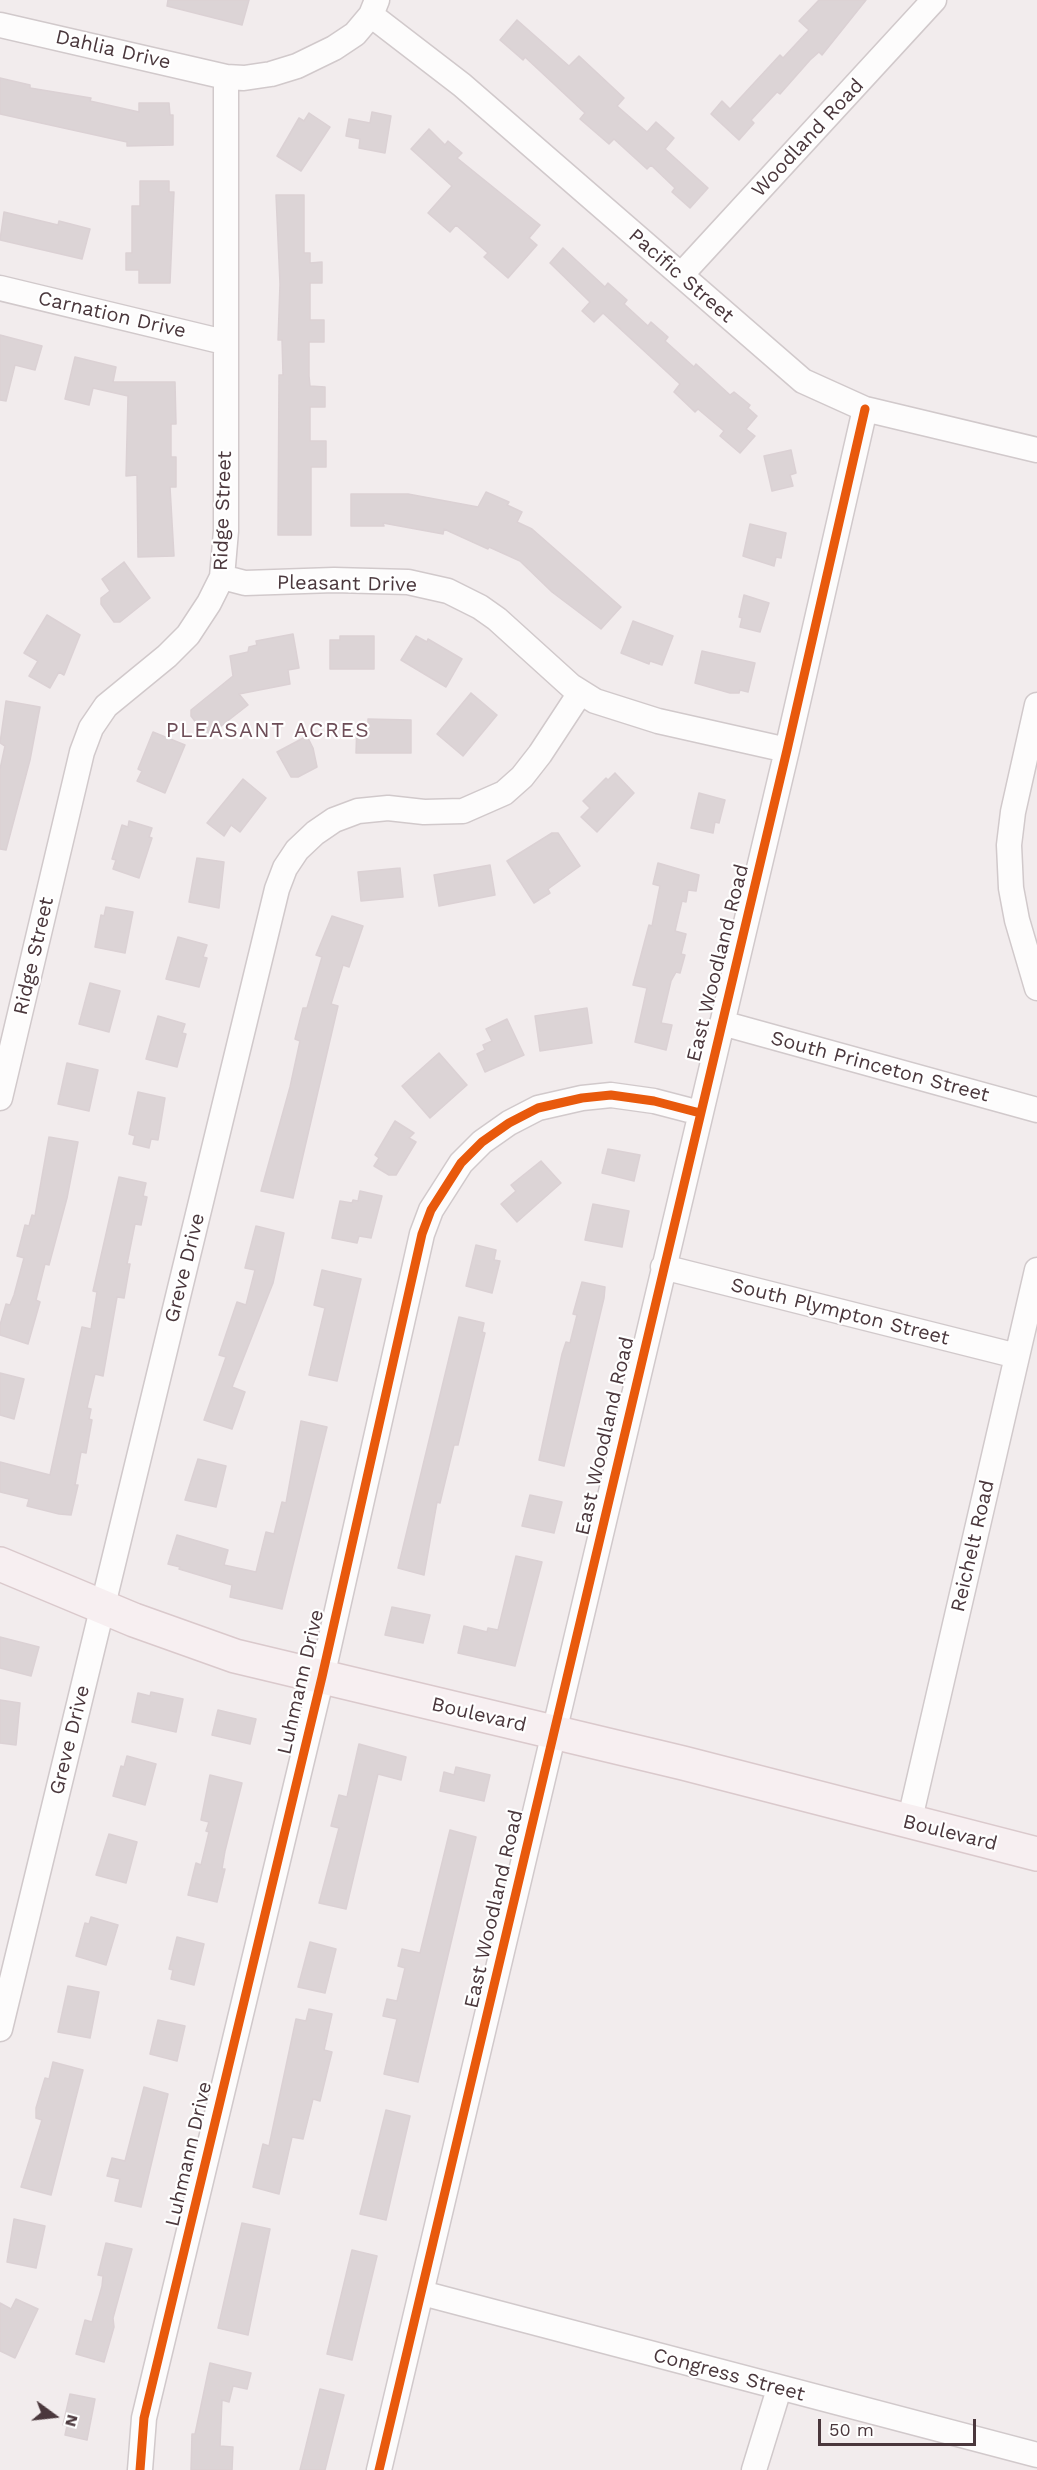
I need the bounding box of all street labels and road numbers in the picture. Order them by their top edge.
street label: Dahlia Drive [53,25,173,75]
street label: Woodland Road [747,74,869,202]
street label: Pacific Street [624,224,738,328]
street label: Carnation Drive [36,286,188,344]
street label: Ridge Street [209,450,237,572]
street label: Pleasant Drive [277,571,417,597]
street label: East Woodland Road [682,862,754,1064]
street label: Ridge Street [9,895,59,1017]
street label: South Princeton Street [768,1026,992,1108]
street label: Greve Drive [160,1211,210,1325]
street label: South Plympton Street [728,1273,952,1351]
street label: East Woodland Road [570,1334,640,1538]
street label: Reichelt Road [946,1478,1000,1614]
street label: Luhmann Drive [273,1607,329,1757]
street label: Greve Drive [45,1683,95,1797]
street label: Boulevard [429,1692,529,1738]
street label: East Woodland Road [459,1807,529,2011]
street label: Boulevard [900,1810,1000,1856]
street label: Luhmann Drive [161,2079,217,2229]
street label: Congress Street [650,2343,808,2407]

